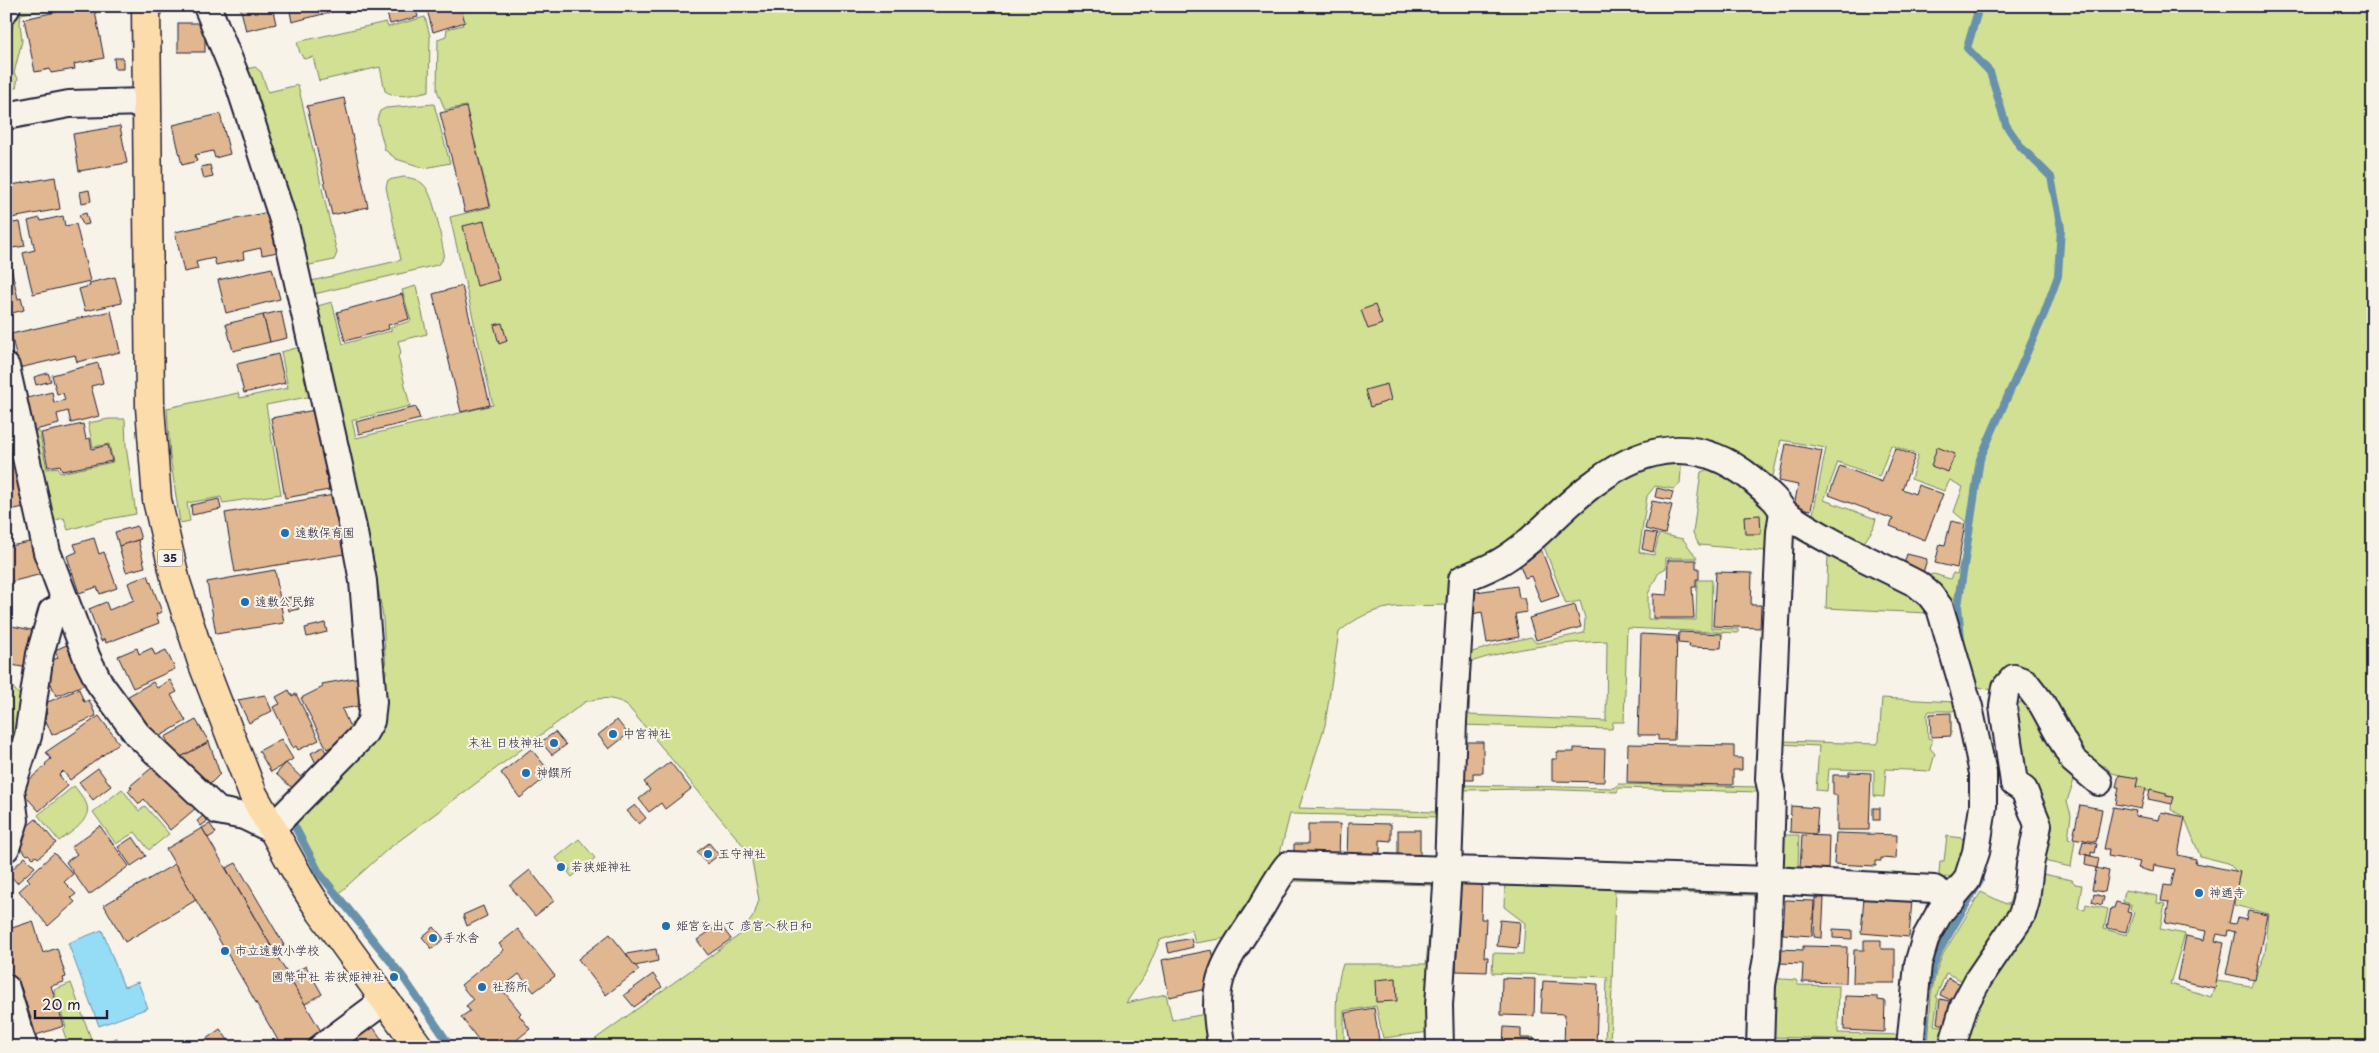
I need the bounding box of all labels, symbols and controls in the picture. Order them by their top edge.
place label: 遠敷保育園 [295,523,355,541]
marker: 遠敷保育園 [279,527,291,539]
road number: 35 [158,550,182,566]
place label: 遠敷公民館 [255,592,315,610]
marker: 遠敷公民館 [239,596,251,608]
place label: 中宮神社 [623,724,671,742]
marker: 中宮神社 [607,728,619,740]
place label: 末社 日枝神社 [468,733,544,751]
marker: 末社 日枝神社 [548,737,560,749]
place label: 神饌所 [536,763,572,781]
marker: 神饌所 [520,767,532,779]
place label: 玉守神社 [718,844,766,862]
marker: 玉守神社 [702,848,714,860]
place label: 若狭姫神社 [571,857,631,875]
marker: 若狭姫神社 [555,861,567,873]
place label: 神通寺 [2209,883,2245,901]
marker: 神通寺 [2193,887,2205,899]
place label: 姫宮を出て 彦宮へ秋日和 [676,916,812,934]
marker: 姫宮を出て 彦宮へ秋日和 [660,920,672,932]
place label: 手水舎 [443,928,479,946]
marker: 手水舎 [427,932,439,944]
place label: 市立遠敷小学校 [235,941,319,959]
marker: 市立遠敷小学校 [219,945,231,957]
place label: 國幣中社 若狭姫神社 [272,967,384,985]
marker: 國幣中社 若狭姫神社 [388,971,400,983]
place label: 社務所 [492,977,528,995]
marker: 社務所 [476,981,488,993]
scale bar [35,988,108,1020]
text: 20 m [42,992,81,1015]

